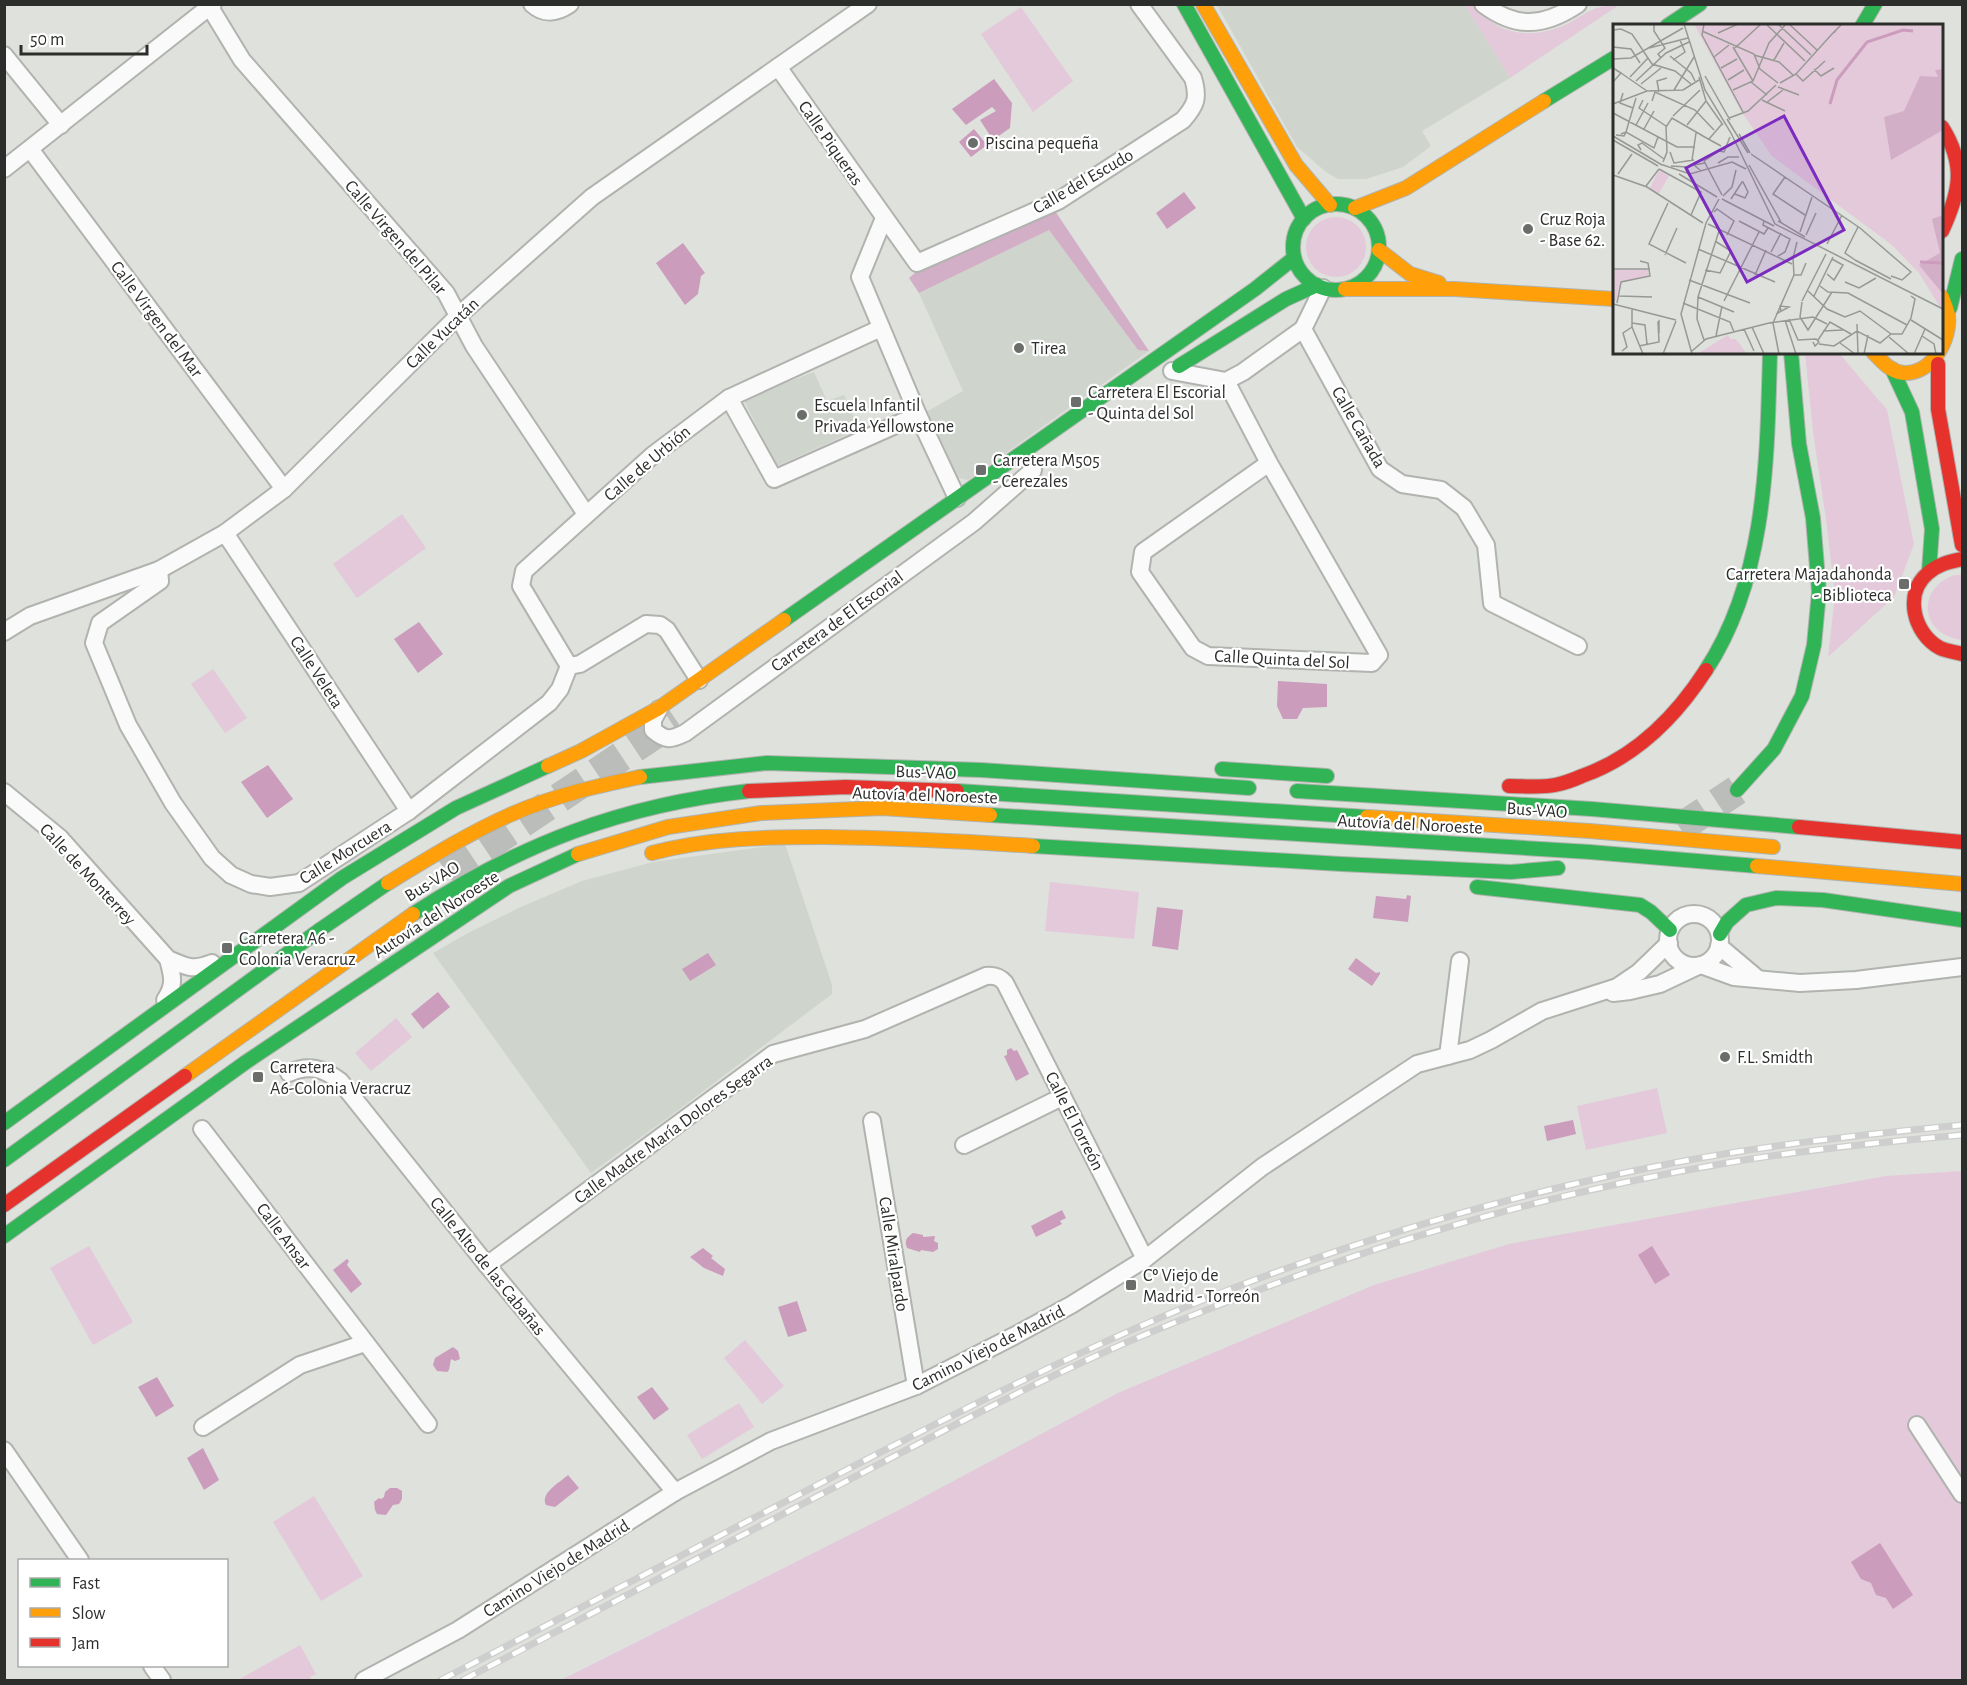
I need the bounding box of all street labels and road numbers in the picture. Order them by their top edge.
street label: Calle Piqueras [794,98,866,189]
street label: Calle del Escudo [1030,146,1137,218]
street label: Calle Virgen del Pilar [341,177,450,298]
street label: Calle Virgen del Mar [107,258,206,381]
street label: Calle Yucatán [403,295,483,373]
street label: Calle Cañada [1328,384,1389,471]
street label: Calle de Urbión [601,423,694,505]
street label: Carretera de El Escorial [768,568,907,676]
street label: Calle Veleta [286,633,346,712]
street label: Calle Quinta del Sol [1214,647,1350,673]
street label: Bus-VAO [895,763,957,783]
street label: Autovía del Noroeste [852,784,998,808]
street label: Bus-VAO [1506,800,1568,822]
street label: Autovía del Noroeste [1337,812,1483,838]
street label: Calle Morcuera [296,818,395,888]
street label: Calle de Monterrey [36,820,139,929]
street label: Bus-VAO [402,858,463,906]
street label: Autovía del Noroeste [371,868,502,962]
street label: Calle Madre María Dolores Segarra [571,1052,776,1208]
street label: Calle El Torreón [1042,1069,1107,1174]
street label: Calle Alto de las Cabañas [426,1194,548,1339]
street label: Calle Miralpardo [875,1195,911,1313]
street label: Calle Ansar [253,1200,314,1273]
street label: Camino Viejo de Madrid [909,1303,1068,1395]
street label: Camino Viejo de Madrid [480,1517,633,1621]

